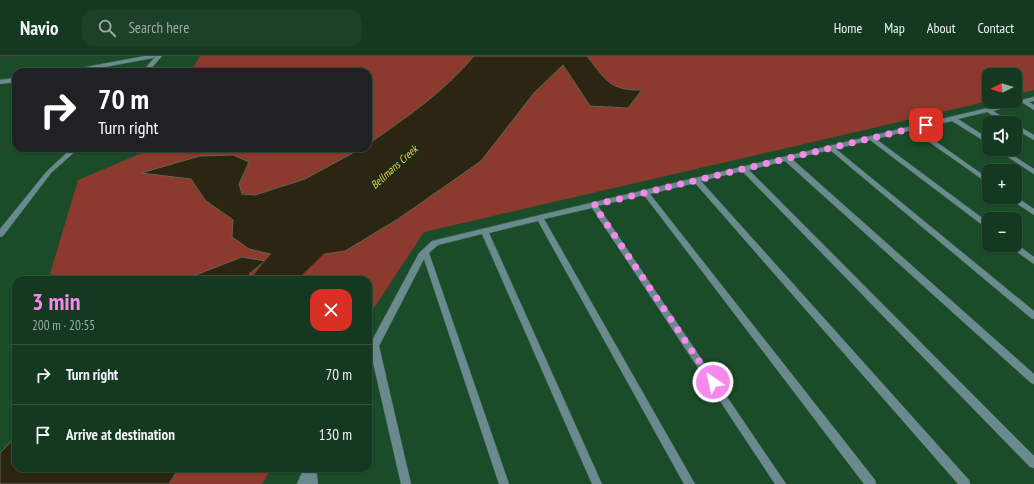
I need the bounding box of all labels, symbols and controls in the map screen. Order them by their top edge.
search box [82,10,362,46]
text: Navio [20,16,58,40]
icon: search [96,17,118,39]
text: Search here [128,18,189,37]
text: Home [834,19,862,37]
text: Map [884,19,905,37]
text: About [927,19,956,37]
text: Contact [978,19,1014,37]
north arrow [982,68,1022,108]
map controls [982,68,1022,252]
text: 70 m [98,80,149,117]
icon: right [32,84,84,136]
pin [909,108,943,142]
icon: arrive [915,114,937,136]
text: Turn right [98,116,158,139]
button: sound [982,116,1022,156]
water label: Bellmans Creek [368,141,422,192]
button: + [982,164,1022,204]
button: − [982,212,1022,252]
text: 3 min [32,286,80,317]
button: close [310,289,352,331]
text: 200 m · 20:55 [32,317,95,334]
position arrow [692,361,734,403]
icon: right [32,364,54,386]
text: Turn right [66,365,118,384]
text: 70 m [326,365,352,384]
icon: arrive [32,424,54,446]
text: Arrive at destination [66,425,175,444]
text: 130 m [319,425,352,444]

